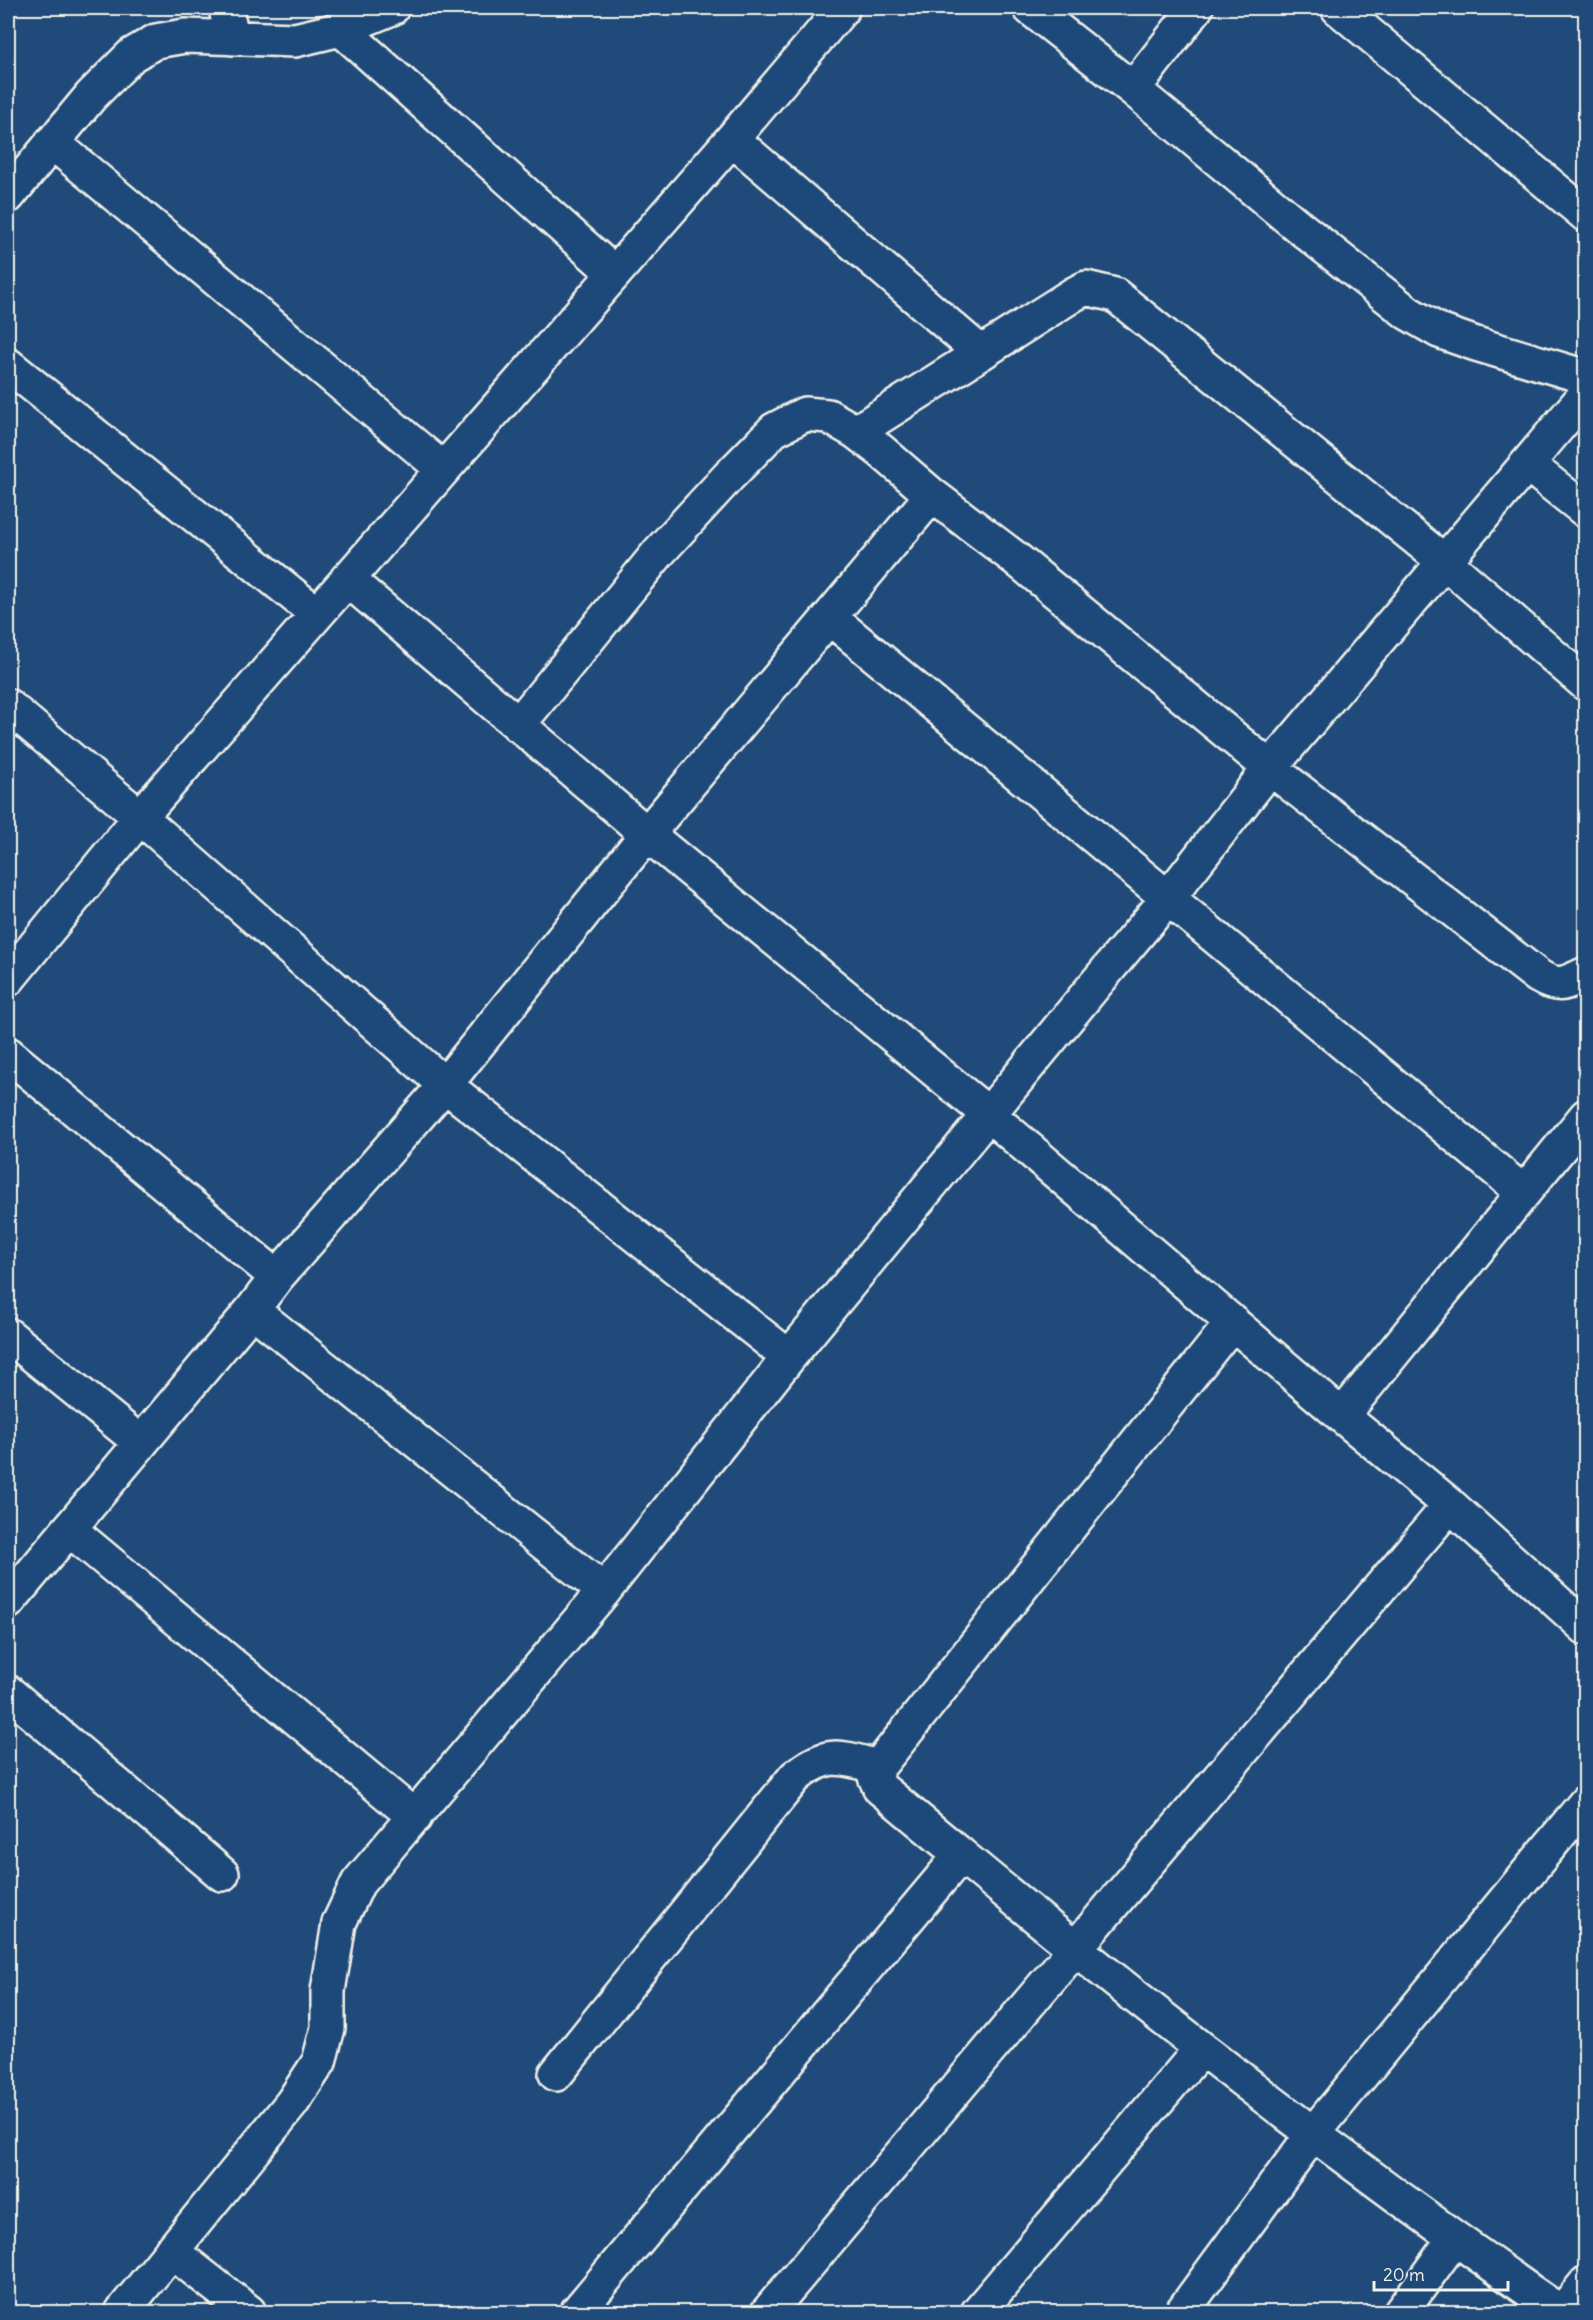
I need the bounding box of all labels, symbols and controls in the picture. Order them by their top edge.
scale bar [1374,2254,1508,2292]
text: 20 m [1383,2263,1425,2286]

